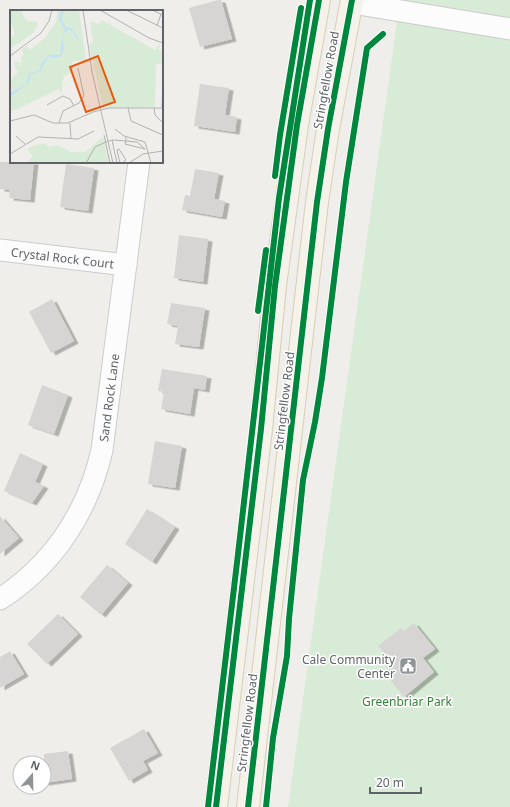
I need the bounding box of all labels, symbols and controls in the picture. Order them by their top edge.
inset map [10,10,163,163]
street label: Stringfellow Road [309,30,343,130]
street label: Crystal Rock Court [10,243,116,272]
street label: Stringfellow Road [270,351,298,451]
street label: Sand Rock Lane [95,352,123,443]
place label: Cale Community Center [302,651,396,682]
public building icon: Cale Community Center [398,656,418,676]
street label: Stringfellow Road [233,673,261,773]
park label: Greenbriar Park [362,693,453,710]
north arrow [12,755,52,795]
text: N [29,757,42,774]
scale bar [370,769,421,795]
text: 20 m [376,774,404,791]

